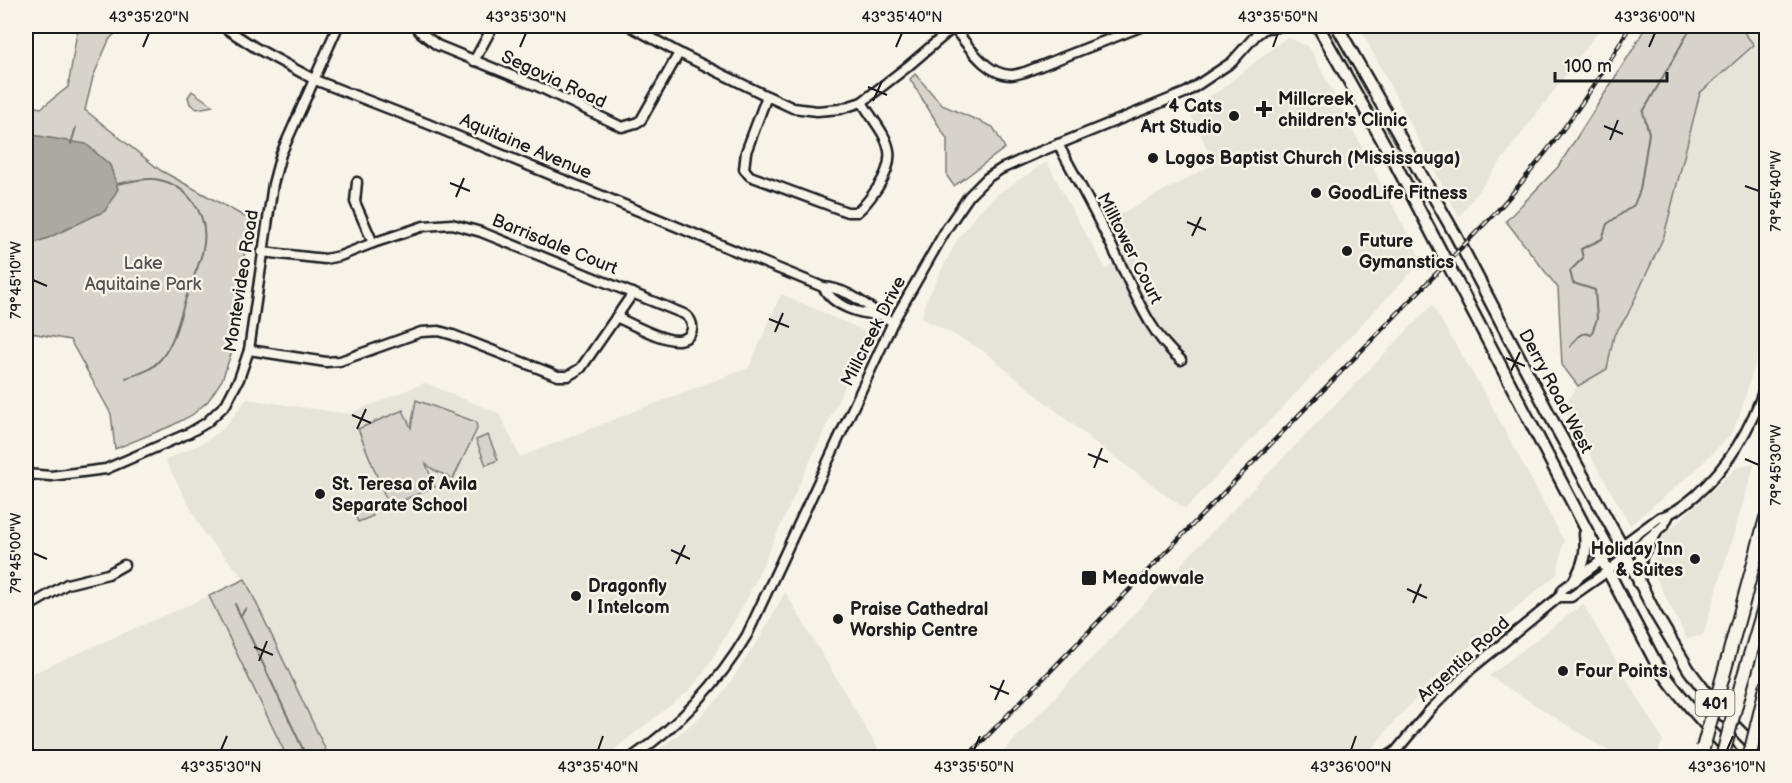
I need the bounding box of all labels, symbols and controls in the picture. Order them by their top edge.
text: 43°35'20"N [109,8,189,27]
text: 43°35'30"N [485,8,567,27]
text: 43°35'40"N [861,8,943,27]
text: 43°35'50"N [1238,8,1318,27]
text: 43°36'00"N [1614,8,1696,27]
scale bar [1555,45,1668,83]
street label: Segovia Road [498,46,610,113]
text: 100 m [1564,56,1612,77]
place label: Millcreek children's Clinic [1278,89,1407,131]
place label: 4 Cats Art Studio [1140,96,1222,138]
marker: Millcreek children's Clinic [1255,100,1273,118]
street label: Aquitaine Avenue [457,109,595,184]
marker: 4 Cats Art Studio [1227,109,1241,123]
place label: Logos Baptist Church (Mississauga) [1165,148,1460,169]
text: 79°45'40"W [1767,150,1786,232]
marker: Logos Baptist Church (Mississauga) [1146,151,1160,165]
place label: GoodLife Fitness [1328,183,1467,204]
marker: GoodLife Fitness [1309,186,1323,200]
street label: Milltower Court [1093,189,1167,308]
street label: Montevideo Road [220,208,263,354]
street label: Barrisdale Court [489,210,621,279]
place label: Future Gymanstics [1359,231,1454,273]
text: 79°45'10"W [7,241,26,319]
marker: Future Gymanstics [1340,244,1354,258]
park label: Lake Aquitaine Park [85,253,201,295]
street label: Millcreek Drive [837,272,910,390]
street label: Derry Road West [1514,326,1597,457]
text: 79°45'30"W [1767,424,1786,506]
place label: St. Teresa of Avila Separate School [332,474,477,516]
marker: St. Teresa of Avila Separate School [313,487,327,501]
text: 79°45'00"W [7,512,26,593]
place label: Holiday Inn & Suites [1591,539,1683,581]
marker: Holiday Inn & Suites [1688,552,1702,566]
place label: Meadowvale [1102,568,1204,589]
marker: Meadowvale [1080,569,1098,587]
place label: Dragonfly | Intelcom [588,576,670,618]
marker: Dragonfly | Intelcom [569,589,583,603]
place label: Praise Cathedral Worship Centre [850,599,988,641]
marker: Praise Cathedral Worship Centre [831,612,845,626]
street label: Argentia Road [1413,613,1514,706]
place label: Four Points [1575,661,1668,682]
marker: Four Points [1556,664,1570,678]
road number: 401 [1696,690,1734,716]
text: 43°35'30"N [180,758,262,777]
text: 43°35'40"N [557,758,639,777]
text: 43°35'50"N [934,758,1014,777]
text: 43°36'00"N [1310,758,1392,777]
text: 43°36'10"N [1688,758,1766,777]

